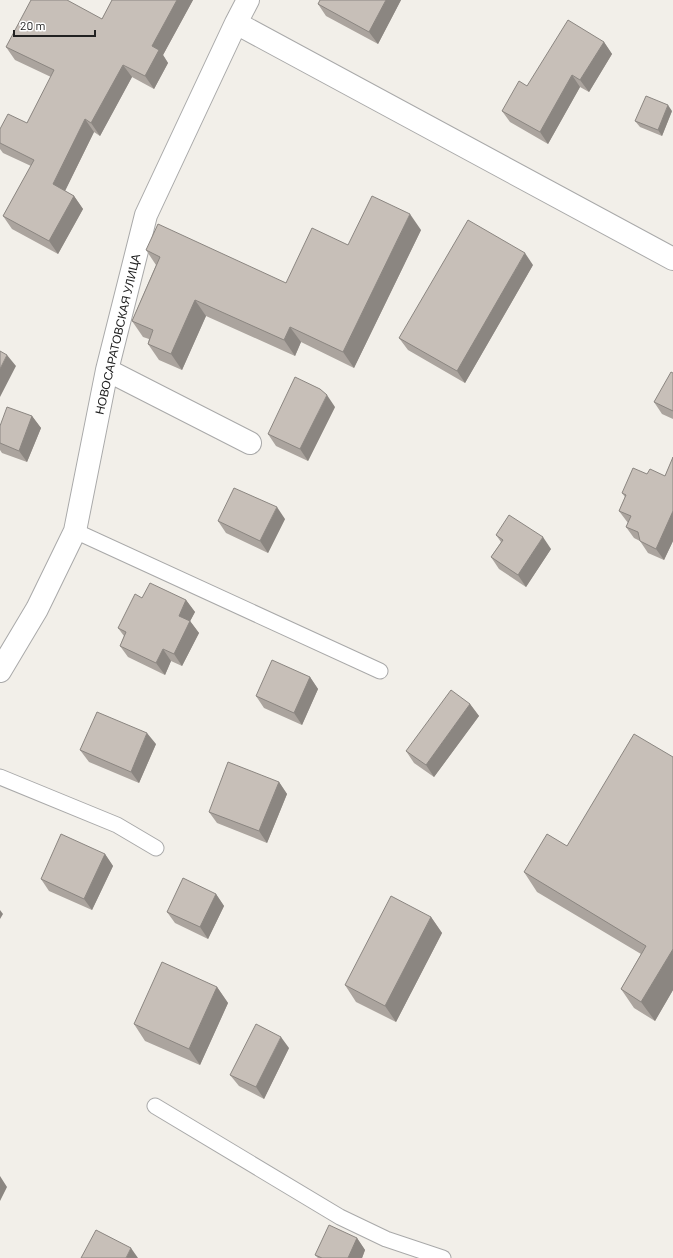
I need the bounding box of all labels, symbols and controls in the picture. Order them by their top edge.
scale bar [14,12,95,38]
text: 20 m [20,18,46,32]
street label: НОВОСАРАТОВСКАЯ УЛИЦА [92,252,143,416]

